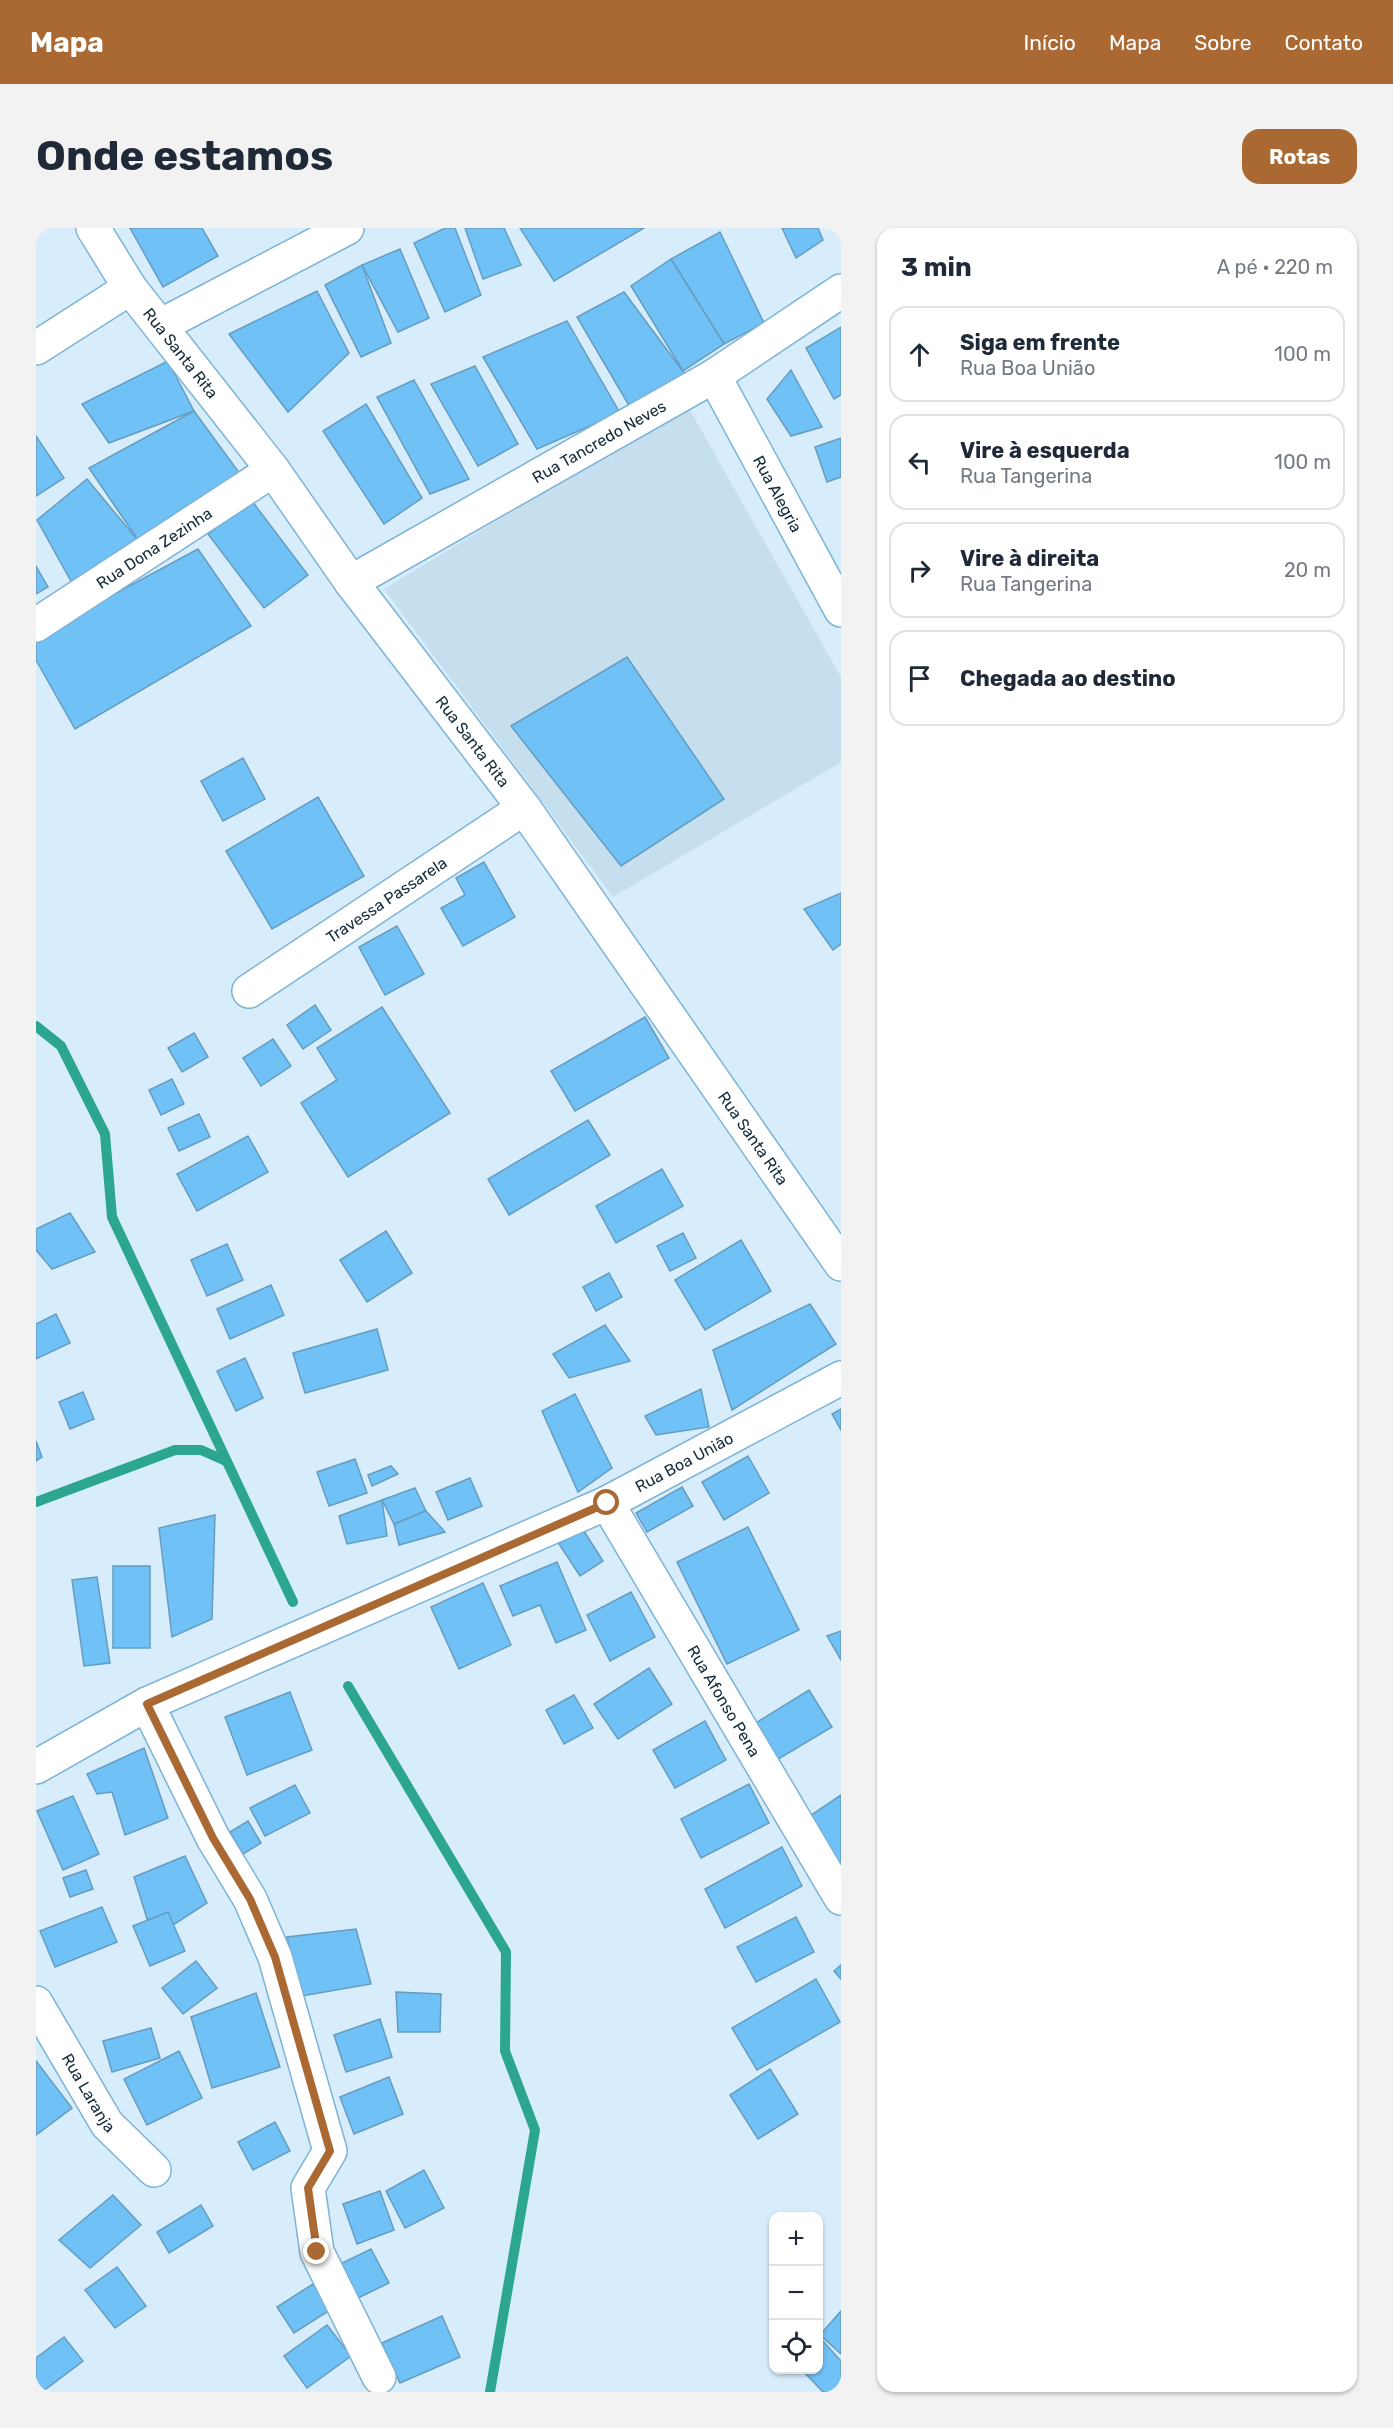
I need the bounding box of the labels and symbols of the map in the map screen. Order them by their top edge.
street label: Rua Santa Rita [140,304,222,402]
street label: Rua Tancredo Neves [529,396,669,487]
street label: Rua Alegria [749,452,806,535]
street label: Rua Dona Zezinha [93,503,215,593]
street label: Rua Santa Rita [432,692,514,791]
street label: Travessa Passarela [322,853,450,947]
street label: Rua Santa Rita [714,1088,793,1189]
street label: Rua Boa União [632,1428,736,1496]
route start [593,1489,619,1515]
street label: Rua Afonso Pena [684,1642,765,1760]
street label: Rua Laranja [58,2050,119,2136]
route end [303,2238,329,2264]

